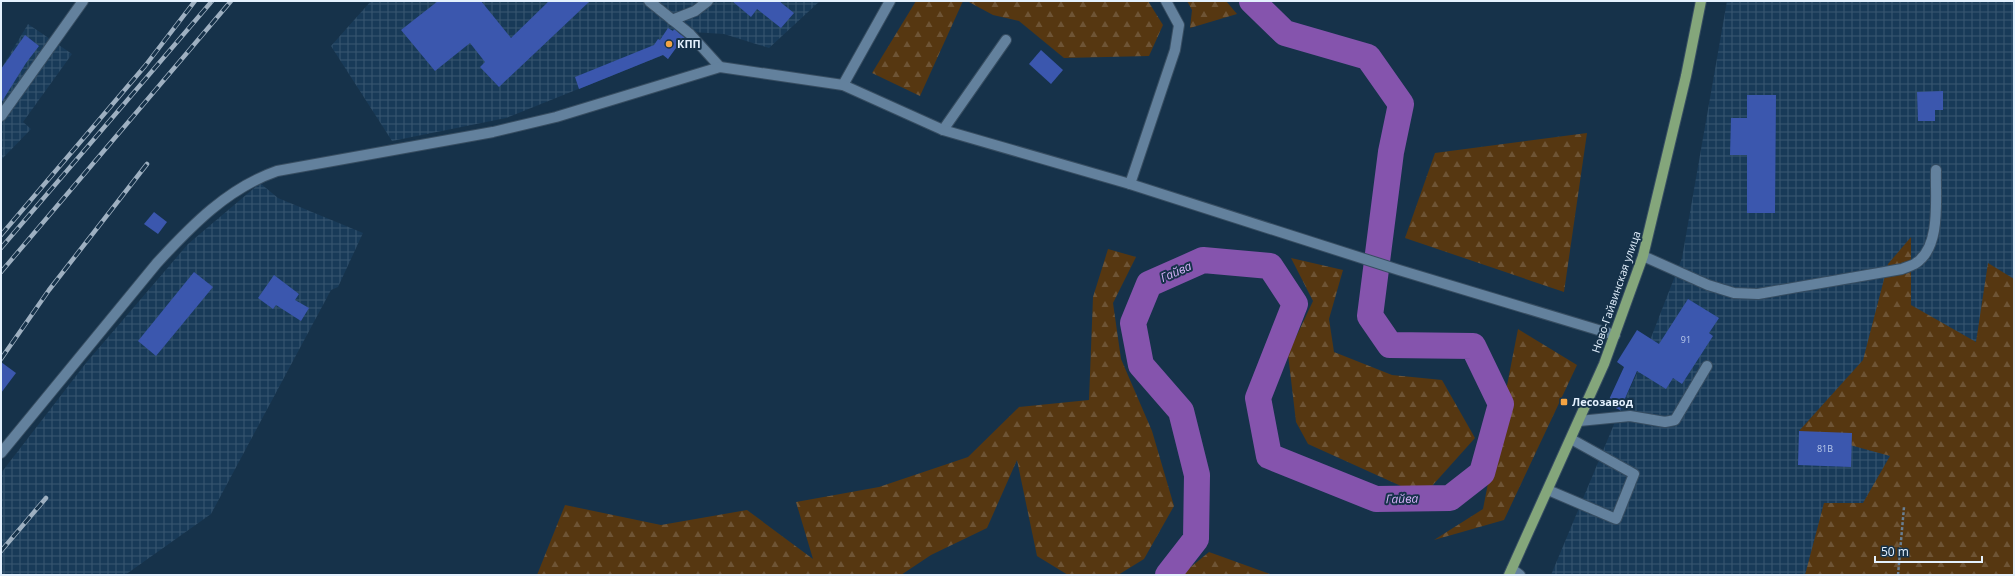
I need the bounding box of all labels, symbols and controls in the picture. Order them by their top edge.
place label: КПП [677,36,701,51]
marker: КПП [664,39,674,49]
street label: Ново-Гайвинская улица [1588,229,1643,355]
water label: Гайва [1157,257,1194,286]
house number: 91 [1681,333,1691,346]
place label: Лесозавод [1572,394,1634,409]
marker: Лесозавод [1559,397,1569,407]
house number: 81В [1817,442,1833,455]
water label: Гайва [1386,490,1419,507]
scale bar [1875,538,1982,564]
text: 50 m [1881,543,1909,560]

